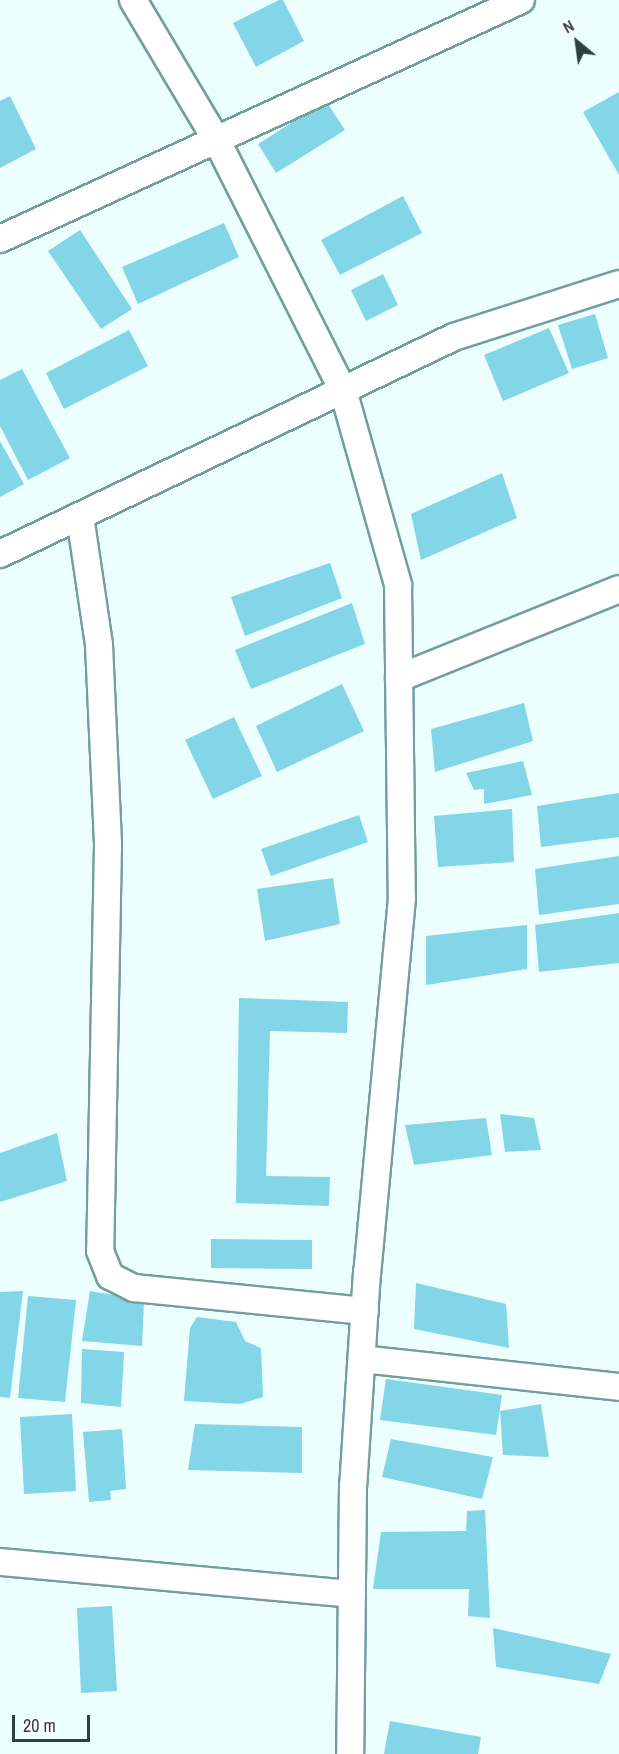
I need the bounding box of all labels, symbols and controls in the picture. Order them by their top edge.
north arrow [547,12,607,72]
text: N [559,14,578,38]
scale bar [15,1703,93,1741]
text: 20 m [23,1713,56,1738]

